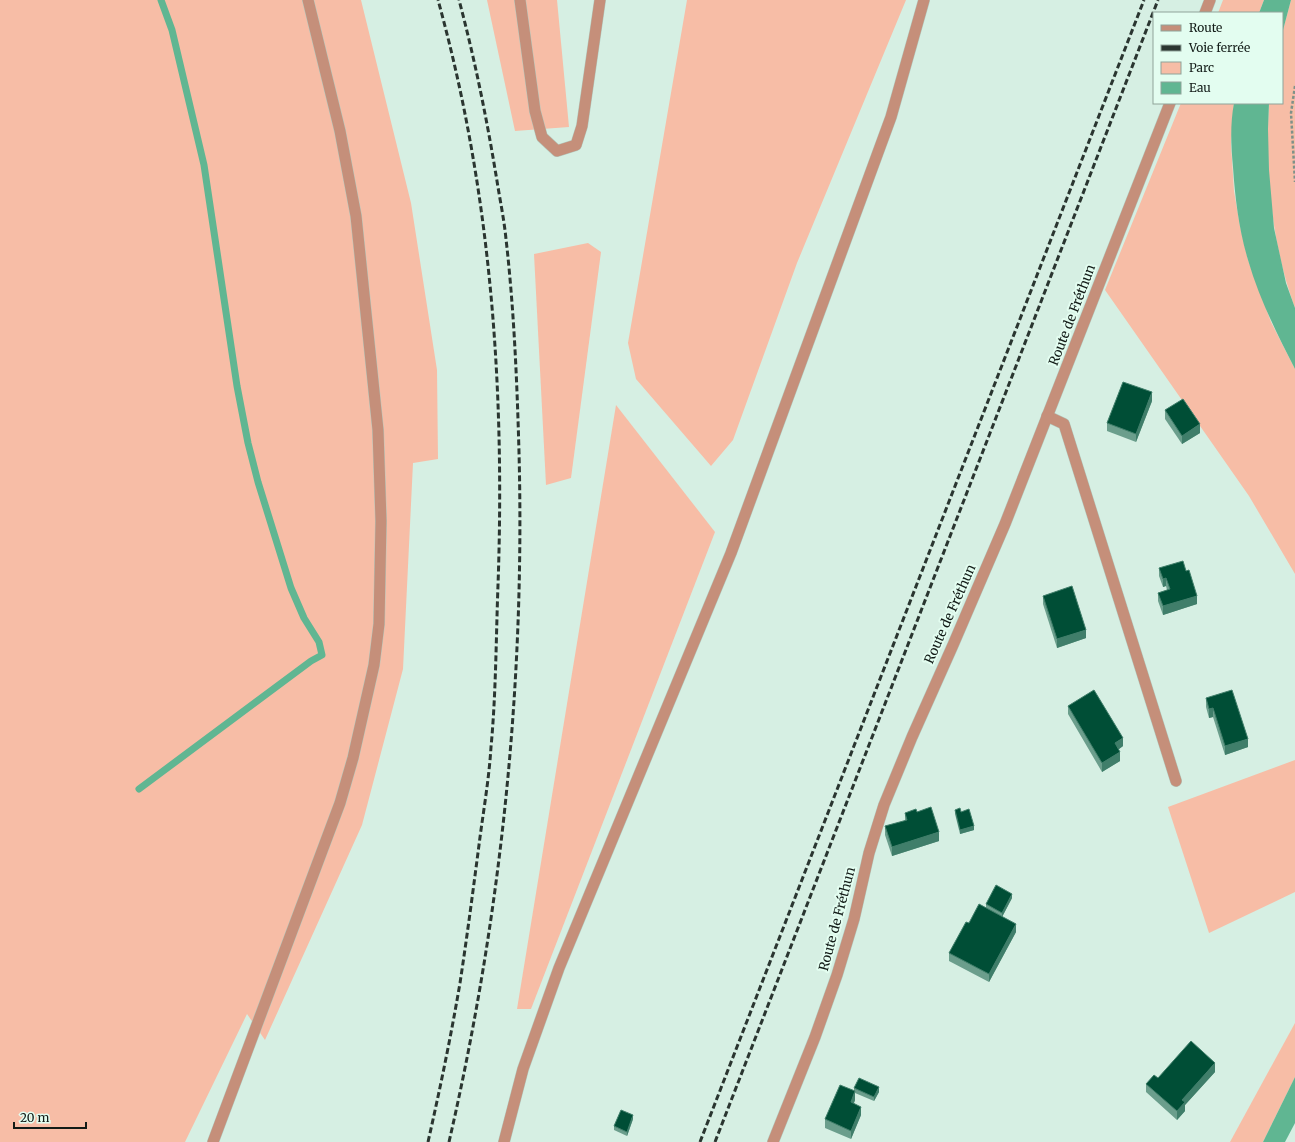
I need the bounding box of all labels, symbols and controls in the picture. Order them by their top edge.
legend [1153,12,1283,104]
text: Route [1189,20,1222,35]
text: Voie ferrée [1188,40,1250,55]
text: Parc [1189,60,1214,75]
text: Eau [1189,80,1211,95]
street label: Route de Fréthun [1045,262,1099,368]
street label: Route de Fréthun [920,561,980,666]
street label: Route de Fréthun [815,865,859,973]
scale bar [14,1104,86,1130]
text: 20 m [20,1110,49,1125]

